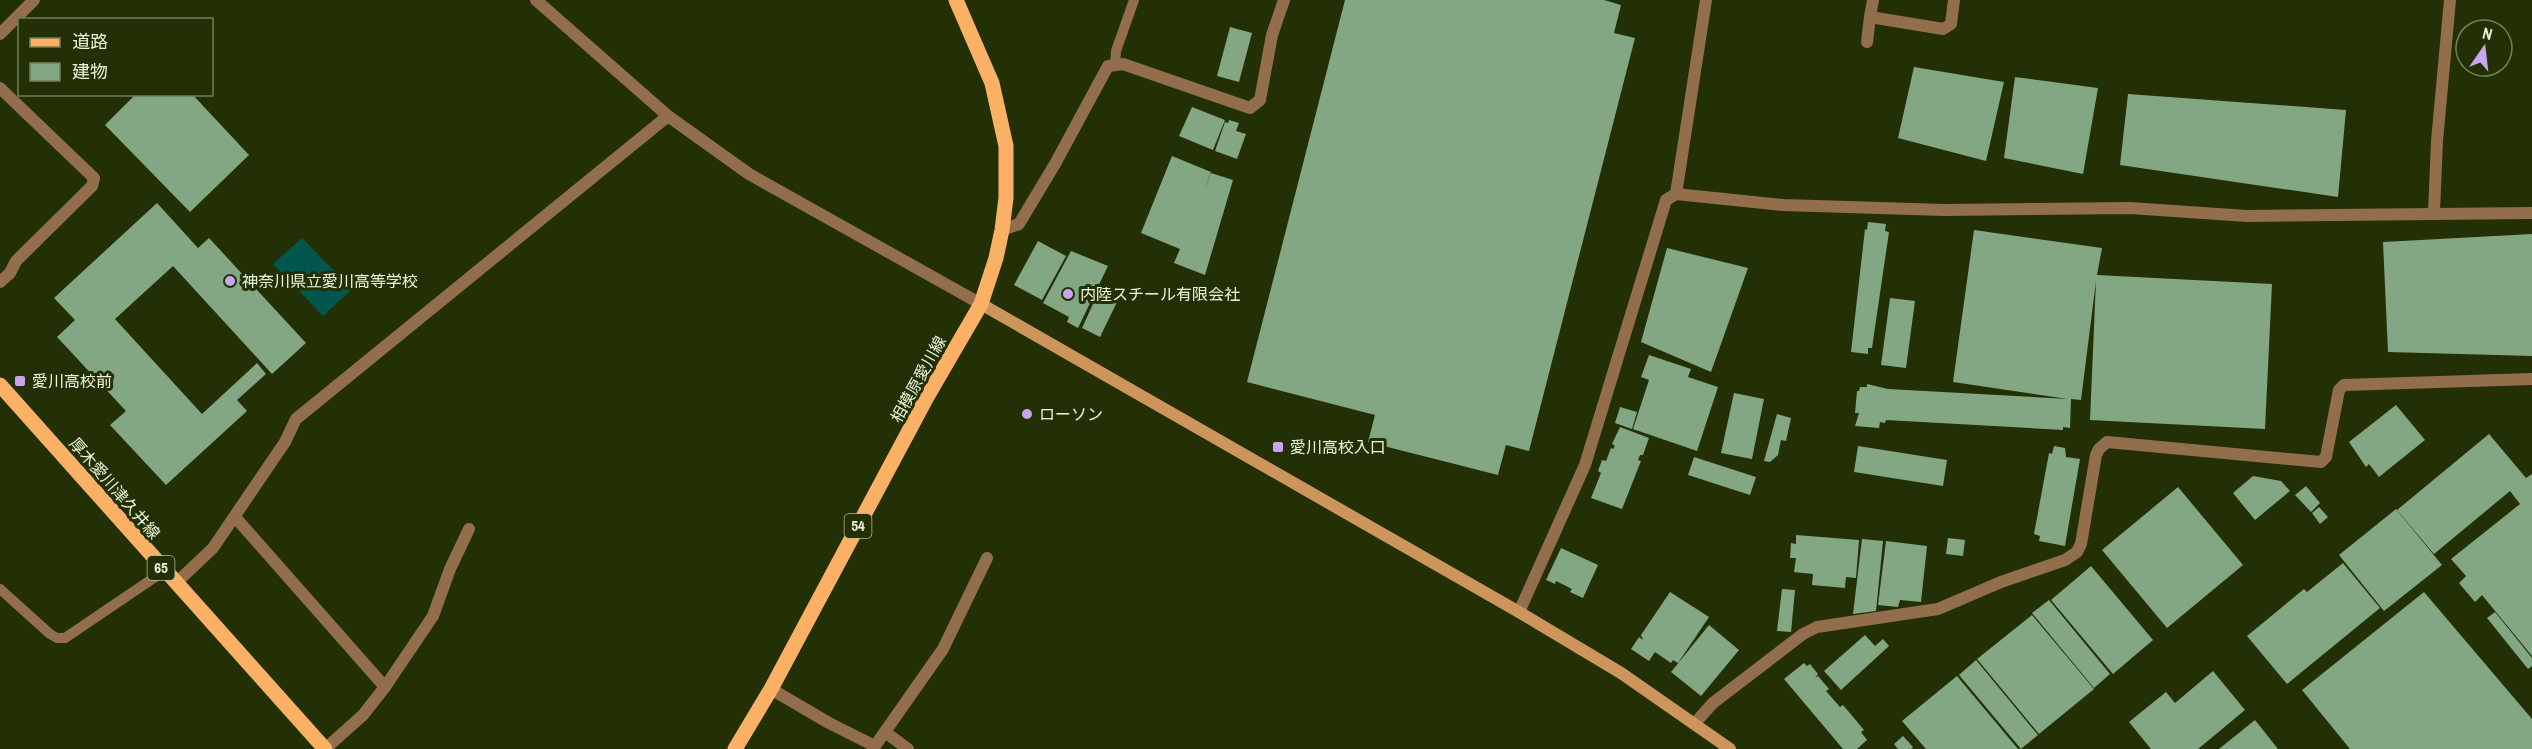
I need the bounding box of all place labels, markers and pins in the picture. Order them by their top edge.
place label: 神奈川県立愛川高等学校 [242,270,418,292]
marker: 神奈川県立愛川高等学校 [223,274,237,288]
place label: 内陸スチール有限会社 [1080,283,1240,305]
marker: 内陸スチール有限会社 [1061,287,1075,301]
place label: 愛川高校前 [32,370,112,392]
marker: 愛川高校前 [13,374,27,388]
place label: ローソン [1039,403,1103,425]
marker: ローソン [1020,407,1034,421]
place label: 愛川高校入口 [1290,436,1386,458]
marker: 愛川高校入口 [1271,440,1285,454]

